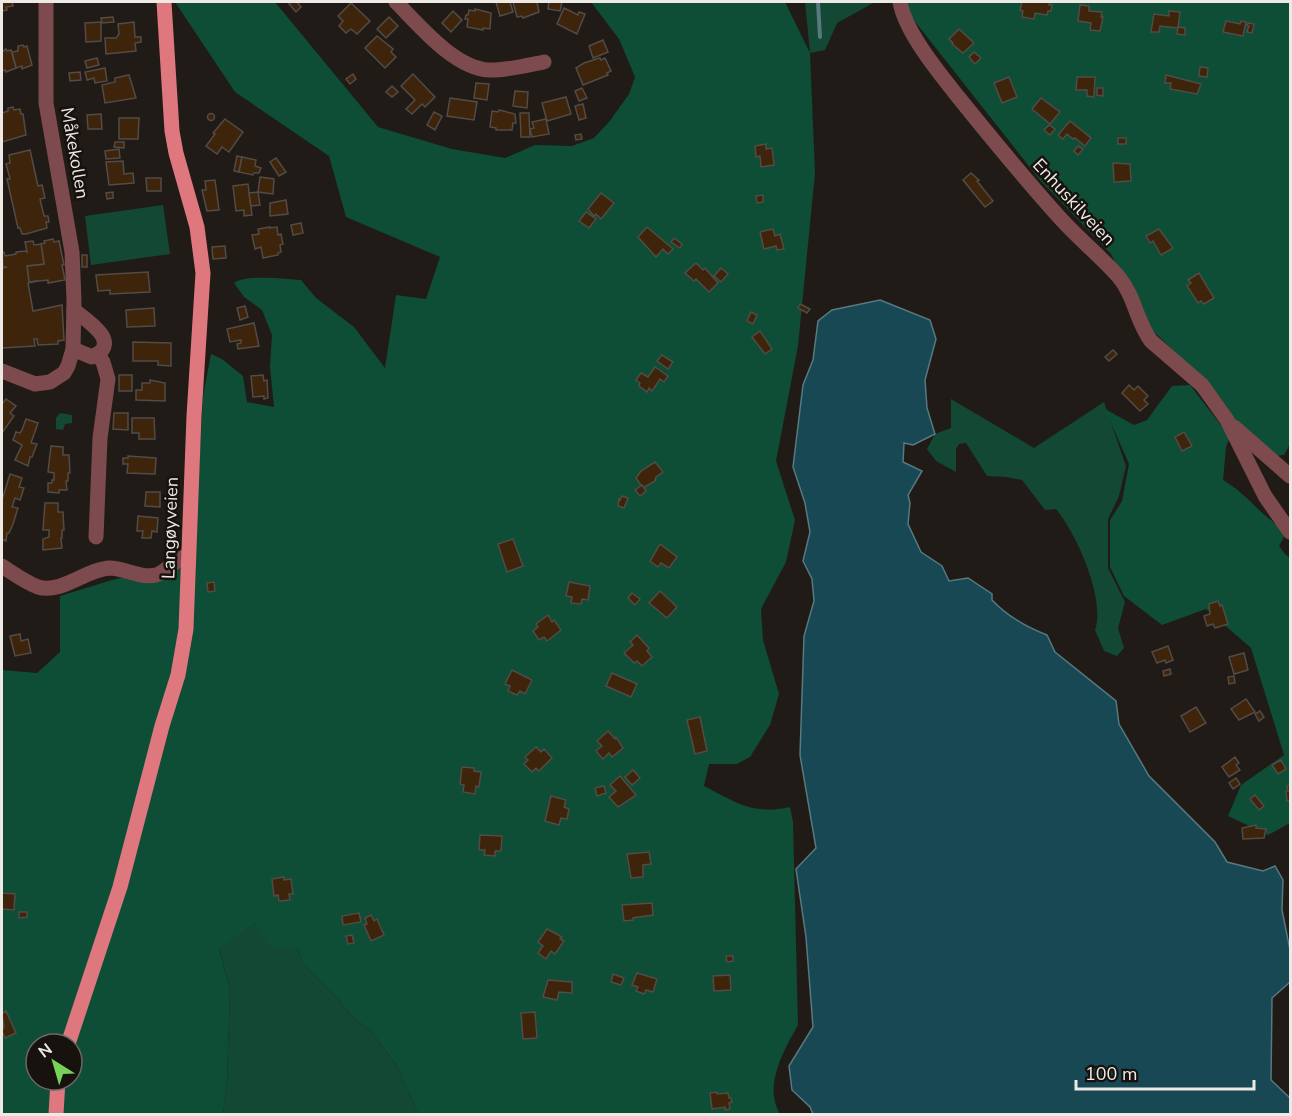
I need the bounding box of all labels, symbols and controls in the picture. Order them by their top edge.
street label: Måkekollen [55,105,95,201]
street label: Enhuskilveien [1027,153,1121,251]
street label: Langøyveien [156,476,184,580]
north arrow [24,1032,84,1092]
text: N [34,1038,57,1063]
scale bar [1076,1053,1254,1091]
text: 100 m [1085,1062,1137,1086]

